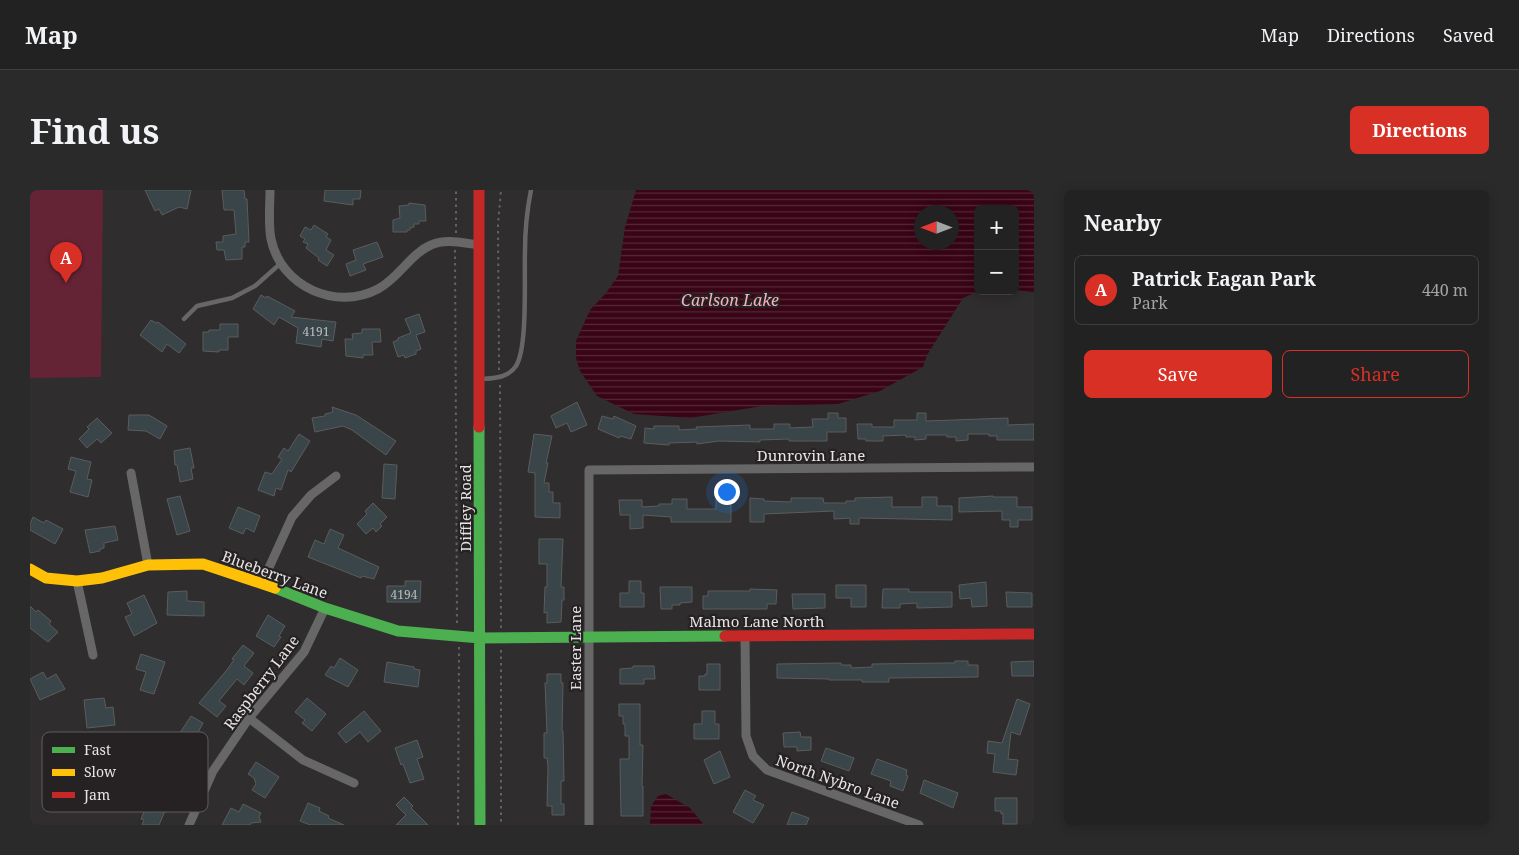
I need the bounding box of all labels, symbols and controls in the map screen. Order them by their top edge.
text: Map [25,18,78,51]
text: Map [1261,23,1299,47]
text: Directions [1327,23,1415,47]
text: Saved [1443,23,1494,47]
button: Directions [1350,106,1489,154]
text: Find us [30,107,159,154]
north arrow [914,205,959,250]
map controls [974,205,1019,295]
button: + [974,205,1019,250]
text: Nearby [1084,209,1162,237]
pin: A [50,242,82,283]
button: − [974,250,1019,295]
text: Patrick Eagan Park [1132,266,1316,292]
text: A [1095,279,1107,301]
text: 440 m [1422,279,1468,301]
water label: Carlson Lake [681,289,779,311]
text: Park [1132,292,1168,314]
house number: 4191 [303,323,329,340]
button: Save [1084,350,1272,398]
button: Share [1282,350,1469,398]
street label: Dunrovin Lane [757,445,865,465]
street label: Diffley Road [455,464,475,552]
your location [714,479,740,505]
street label: Blueberry Lane [219,546,331,602]
house number: 4194 [391,586,418,603]
street label: Easter Lane [565,606,585,690]
street label: Malmo Lane North [689,611,825,631]
street label: Raspberry Lane [219,631,303,733]
legend [42,732,208,812]
text: Fast [84,740,111,759]
street label: North Nybro Lane [773,749,903,813]
text: Slow [84,762,117,781]
text: Jam [83,785,110,804]

